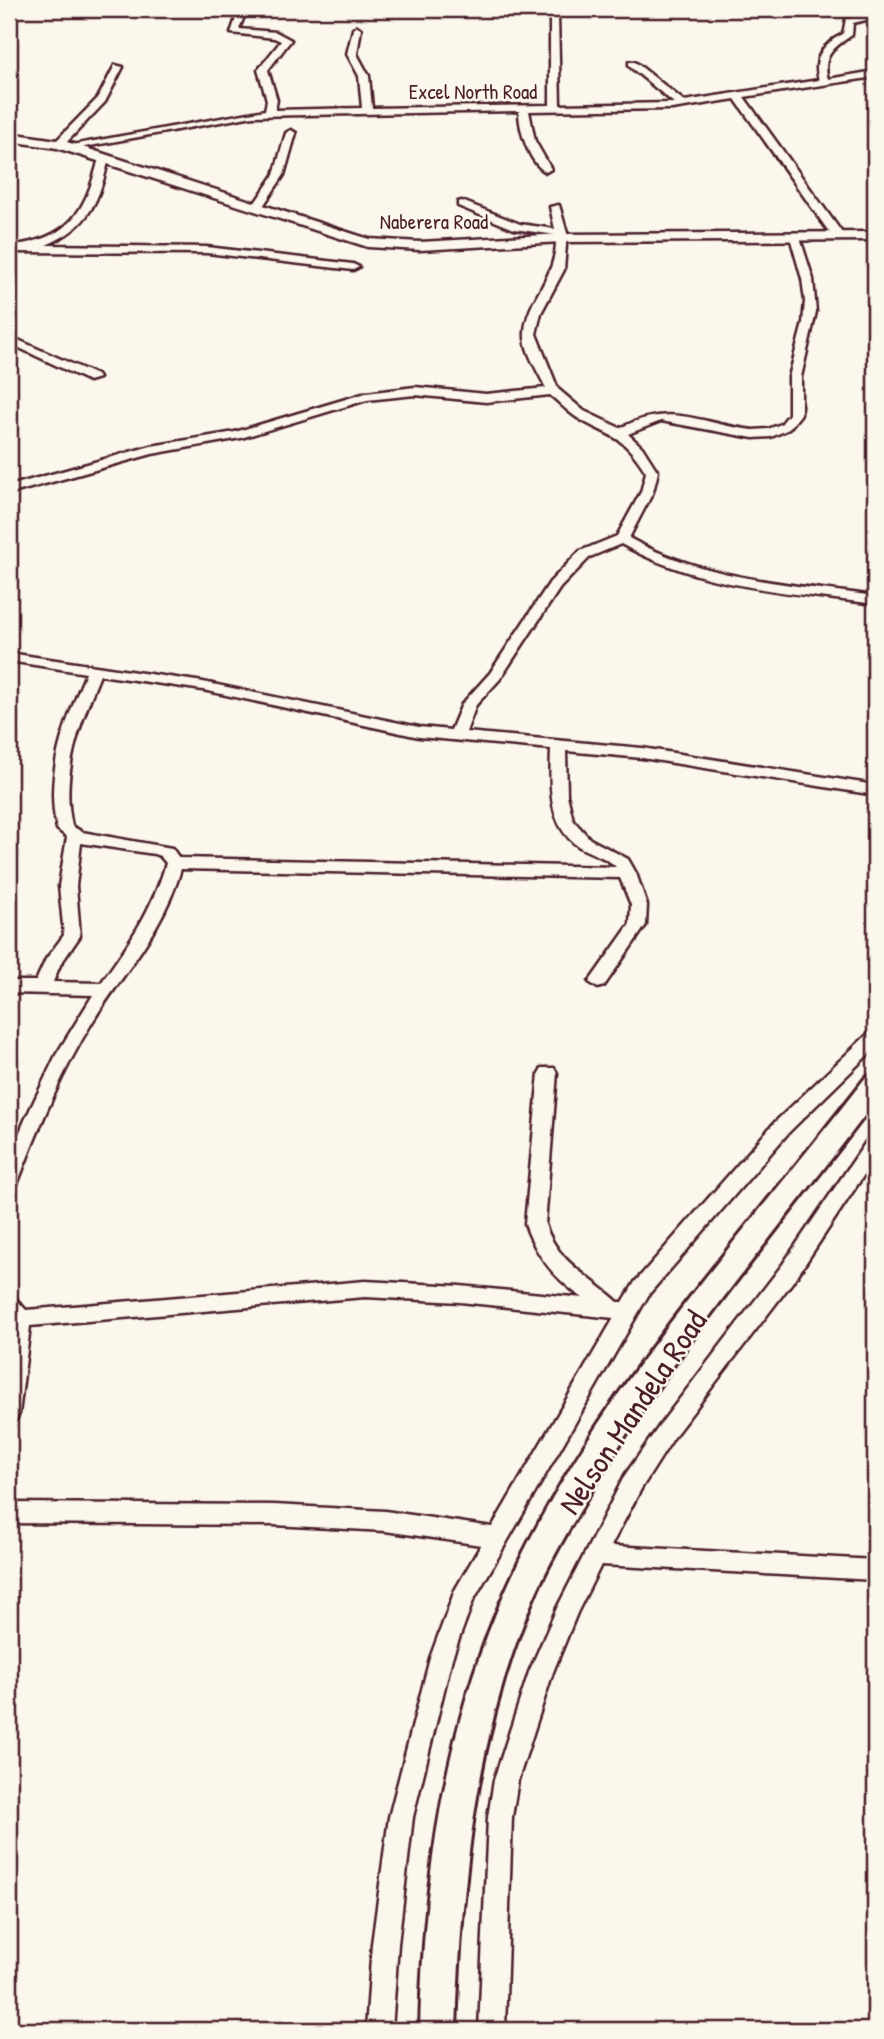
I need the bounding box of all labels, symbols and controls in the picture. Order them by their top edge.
street label: Excel North Road [409,77,537,106]
street label: Naberera Road [380,207,488,236]
street label: Nelson Mandela Road [548,1302,716,1522]

